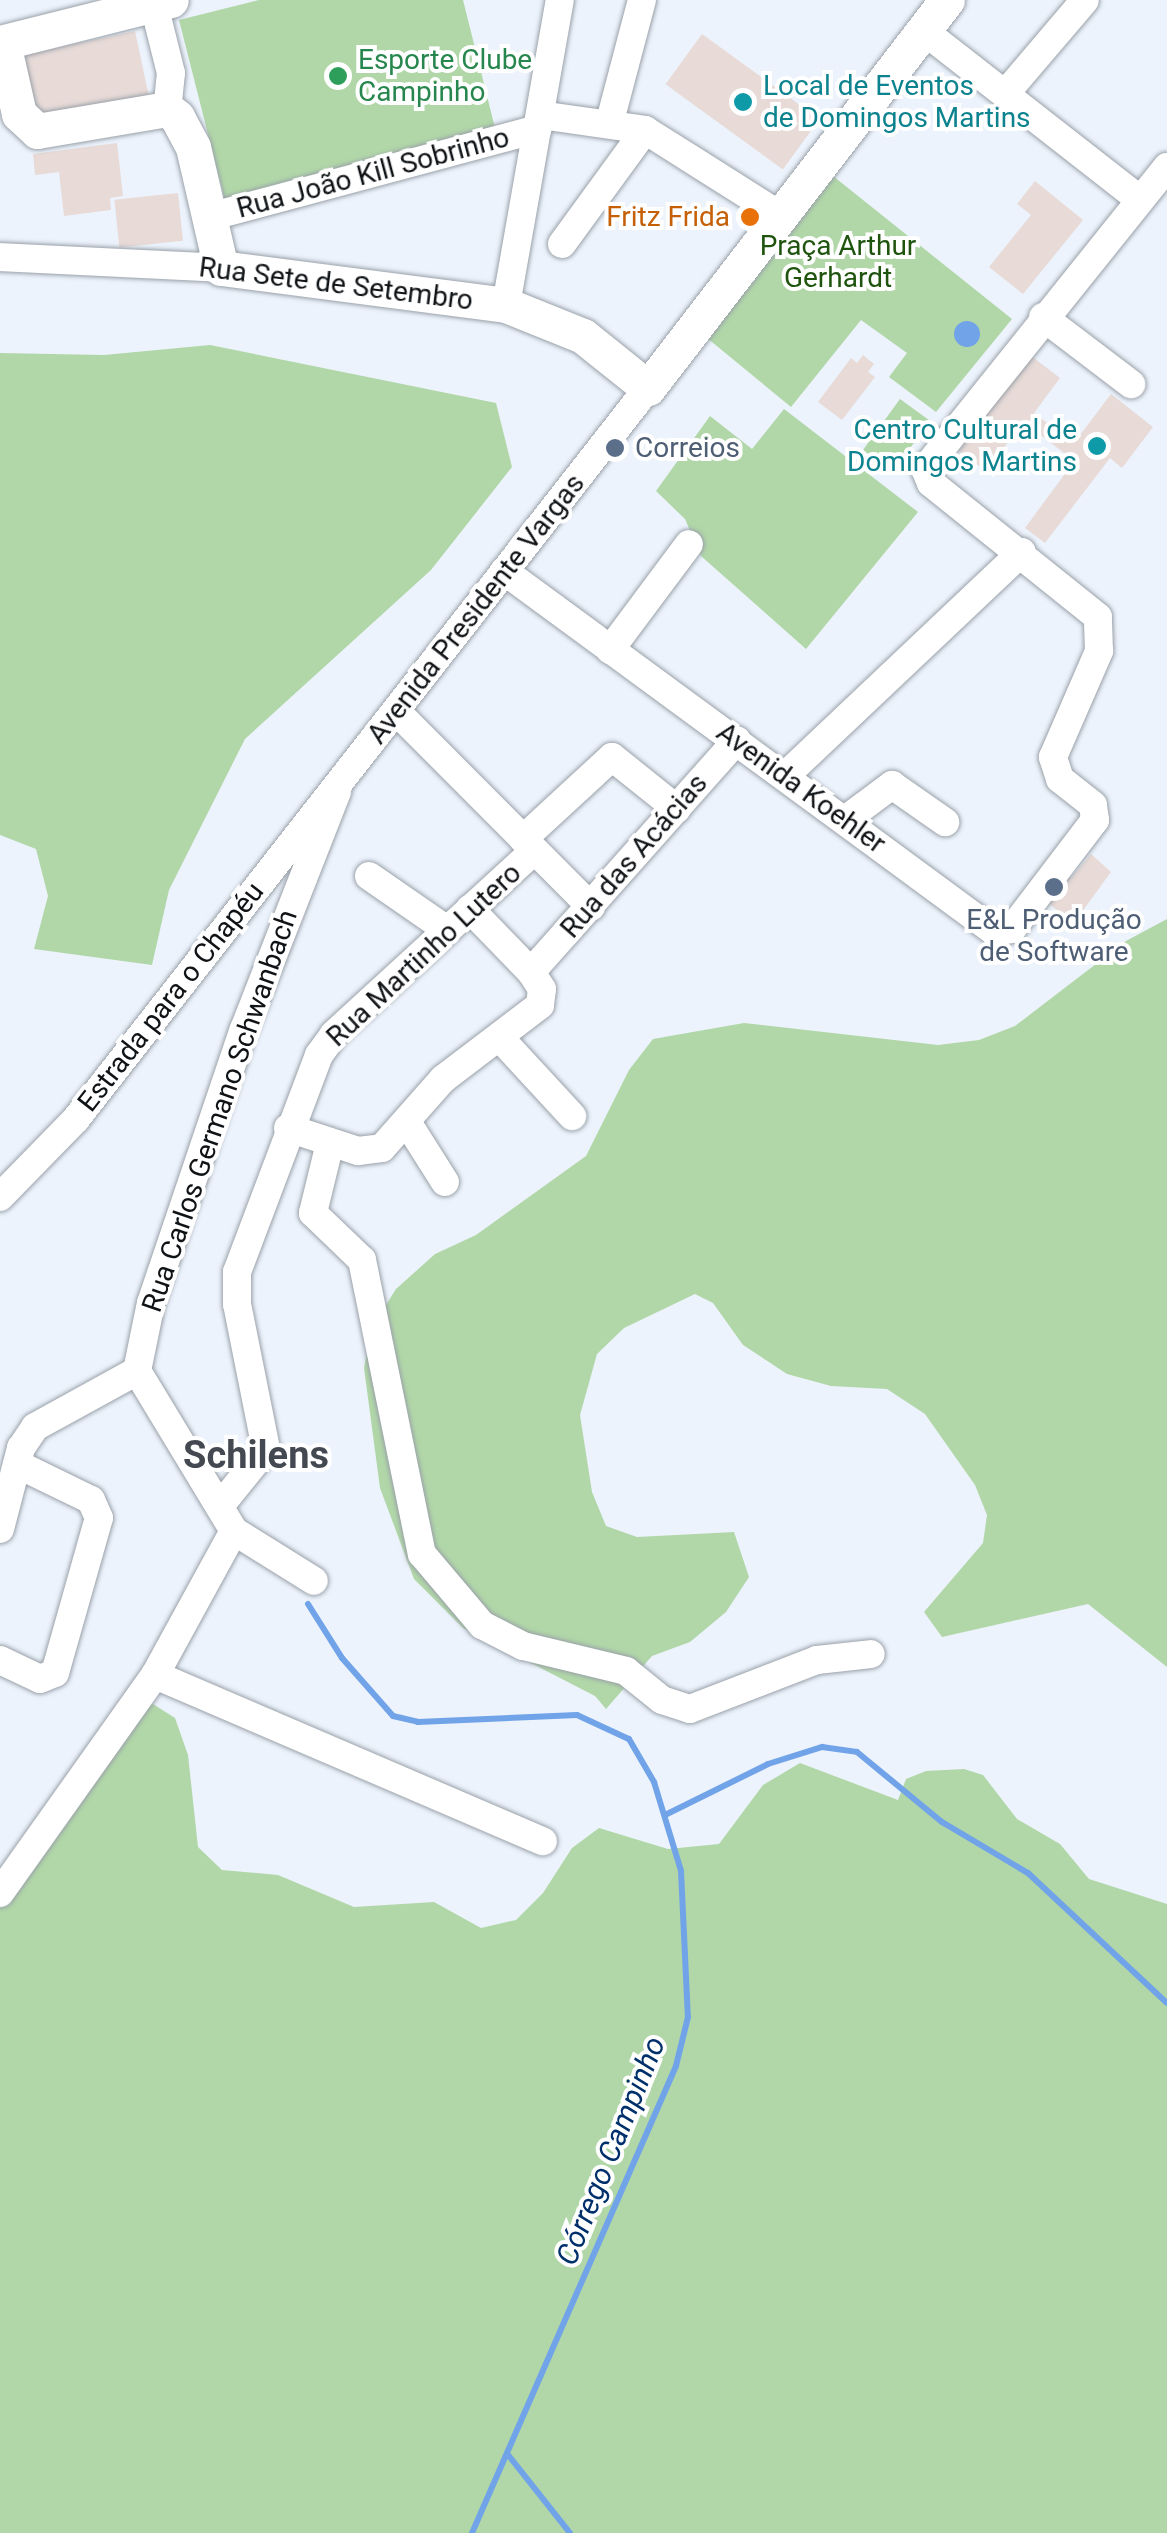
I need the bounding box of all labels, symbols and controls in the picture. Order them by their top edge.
place label: Esporte Clube Campinho [358,43,532,109]
marker: Esporte Clube Campinho [327,65,349,87]
place label: Local de Eventos de Domingos Martins [763,69,1031,135]
marker: Local de Eventos de Domingos Martins [732,91,754,113]
street label: Rua João Kill Sobrinho [233,120,513,226]
place label: Fritz Frida [606,200,730,234]
marker: Fritz Frida [739,206,761,228]
park label: Praça Arthur Gerhardt [760,229,916,295]
street label: Rua Sete de Setembro [197,251,475,317]
place label: Centro Cultural de Domingos Martins [847,413,1077,479]
place label: Correios [635,431,740,465]
marker: Centro Cultural de Domingos Martins [1086,435,1108,457]
marker: Correios [604,437,626,459]
street label: Avenida Presidente Vargas [360,467,592,751]
street label: Avenida Koehler [710,715,892,861]
street label: Rua das Acácias [554,767,714,945]
street label: Rua Martinho Lutero [320,856,528,1054]
street label: Estrada para o Chapéu [71,876,271,1118]
marker: E&L Produção de Software [1043,876,1065,898]
place label: E&L Produção de Software [966,903,1142,969]
street label: Rua Carlos Germano Schwanbach [135,906,305,1316]
district label: Schilens [183,1433,329,1479]
water label: Córrego Campinho [549,2032,673,2270]

